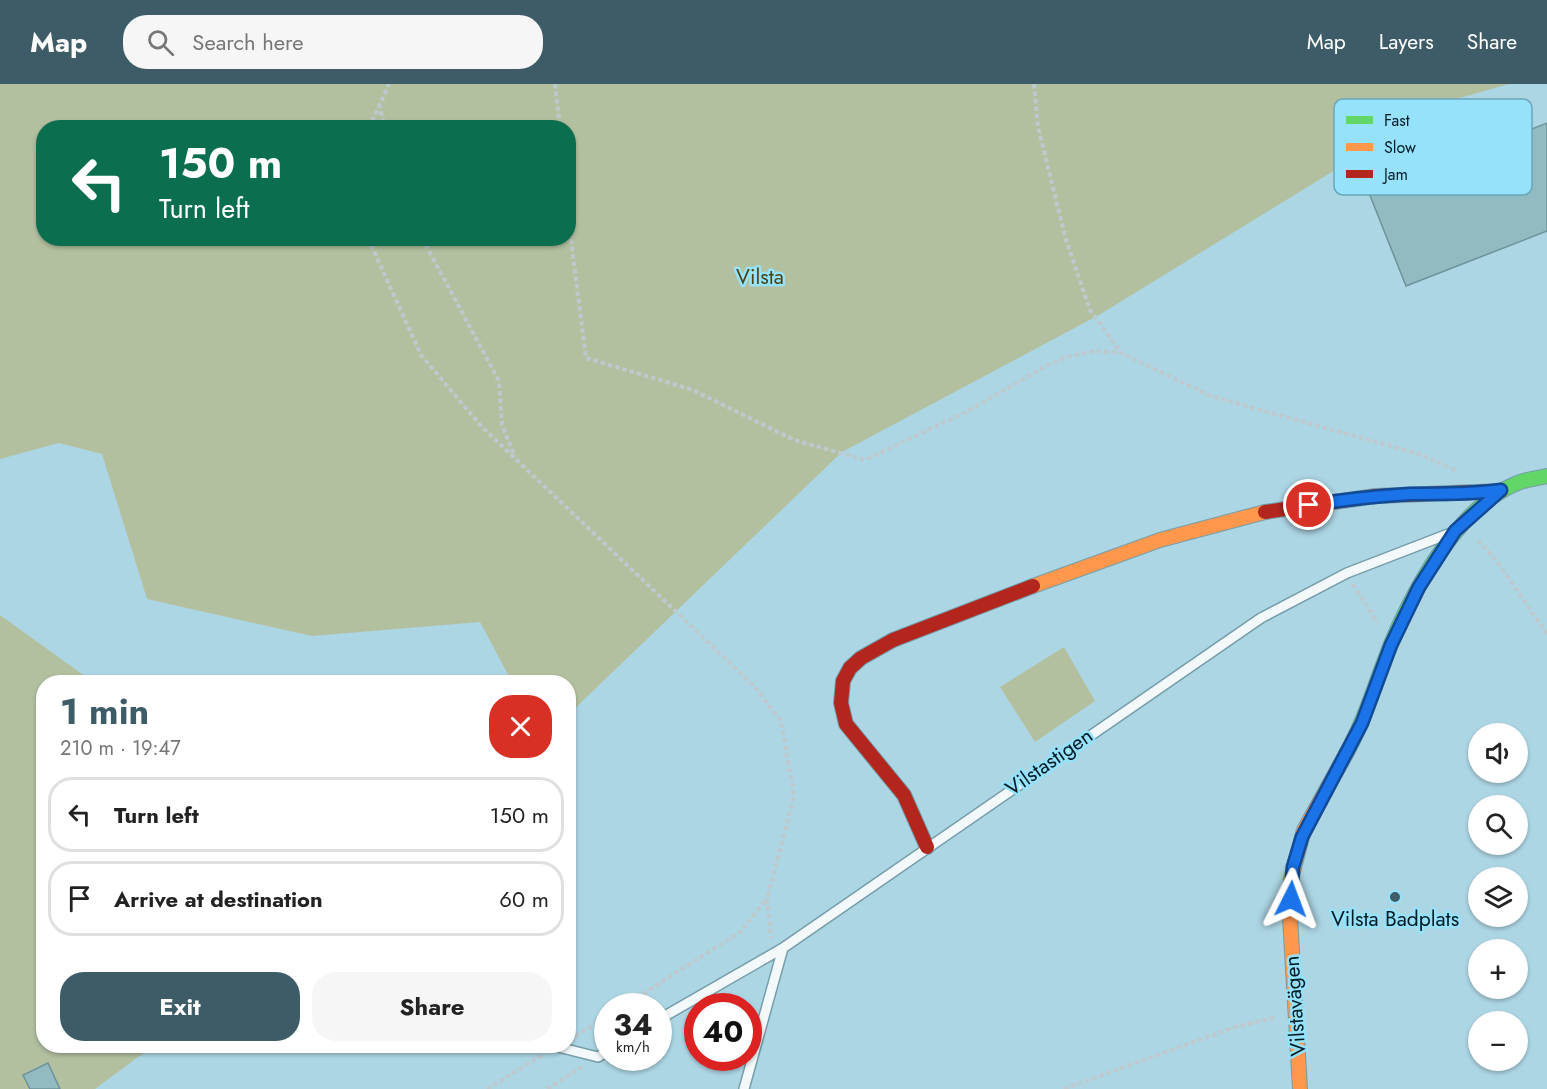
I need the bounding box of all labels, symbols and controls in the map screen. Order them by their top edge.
search box [123,15,543,69]
text: Map [30,22,87,63]
icon: search [144,26,177,59]
text: Search here [192,26,304,58]
text: Map [1307,27,1346,57]
text: Layers [1379,27,1434,57]
text: Share [1467,27,1517,57]
legend [1334,99,1532,195]
text: Fast [1384,109,1410,132]
text: 150 m [159,133,282,194]
text: Slow [1384,136,1416,159]
icon: left [60,144,138,222]
text: Jam [1382,163,1408,186]
text: Turn left [159,189,249,228]
park label: Vilsta [736,262,784,292]
pin [1283,479,1334,530]
icon: arrive [1292,488,1325,521]
text: 1 min [60,685,149,737]
button: close [489,695,552,758]
street label: Vilstastigen [999,721,1099,803]
map controls [1468,723,1528,1071]
button: sound [1468,723,1528,783]
text: 210 m · 19:47 [60,734,181,763]
button: search [1468,795,1528,855]
icon: left [63,798,96,831]
text: Turn left [114,799,199,831]
text: 150 m [490,799,549,831]
position arrow [1259,867,1323,931]
button: layers [1468,867,1528,927]
icon: arrive [63,882,96,915]
text: Arrive at destination [114,883,323,915]
text: 60 m [499,883,549,915]
marker: Vilsta Badplats [1388,890,1402,904]
place label: Vilsta Badplats [1331,904,1459,934]
button: + [1468,939,1528,999]
street label: Vilstavägen [1277,955,1313,1057]
button: Exit [60,972,300,1041]
button: Share [312,972,552,1041]
speed limit sign: 40 [684,993,762,1071]
text: 34 [613,1003,653,1046]
button: − [1468,1011,1528,1071]
text: km/h [616,1036,650,1058]

